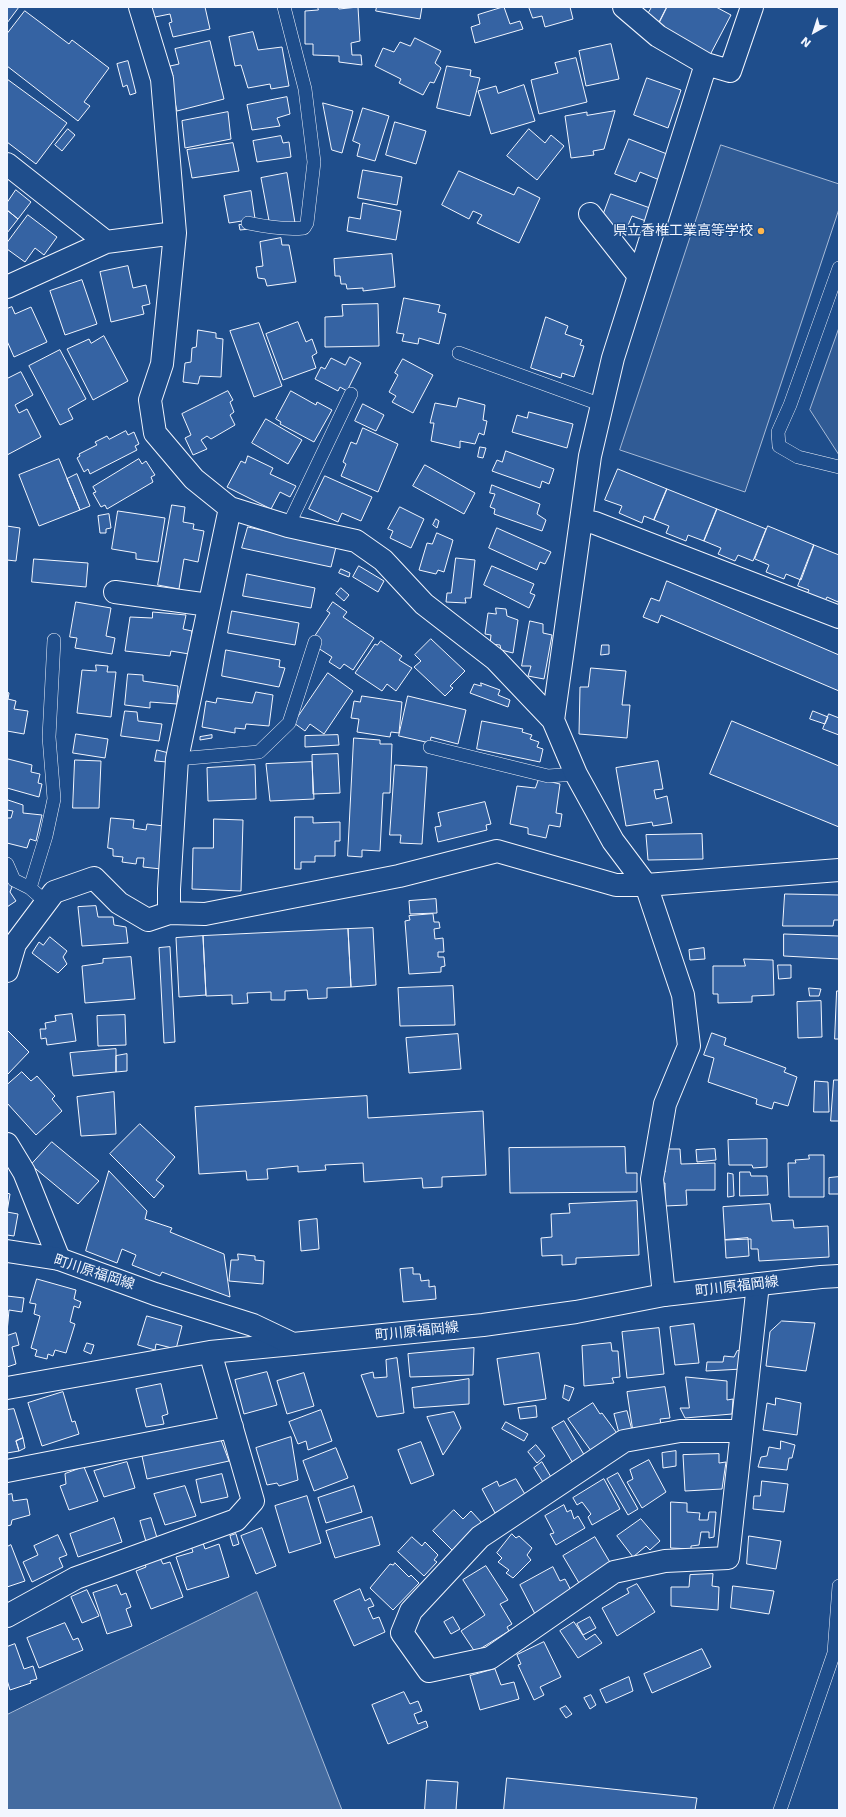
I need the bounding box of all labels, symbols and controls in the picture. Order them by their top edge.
north arrow [794,12,834,52]
text: N [798,34,814,50]
place label: 県立香椎工業高等学校 [613,223,753,239]
marker: 県立香椎工業高等学校 [756,226,766,236]
street label: 町川原福岡線 [51,1252,137,1294]
street label: 町川原福岡線 [694,1274,780,1300]
street label: 町川原福岡線 [374,1319,460,1345]

